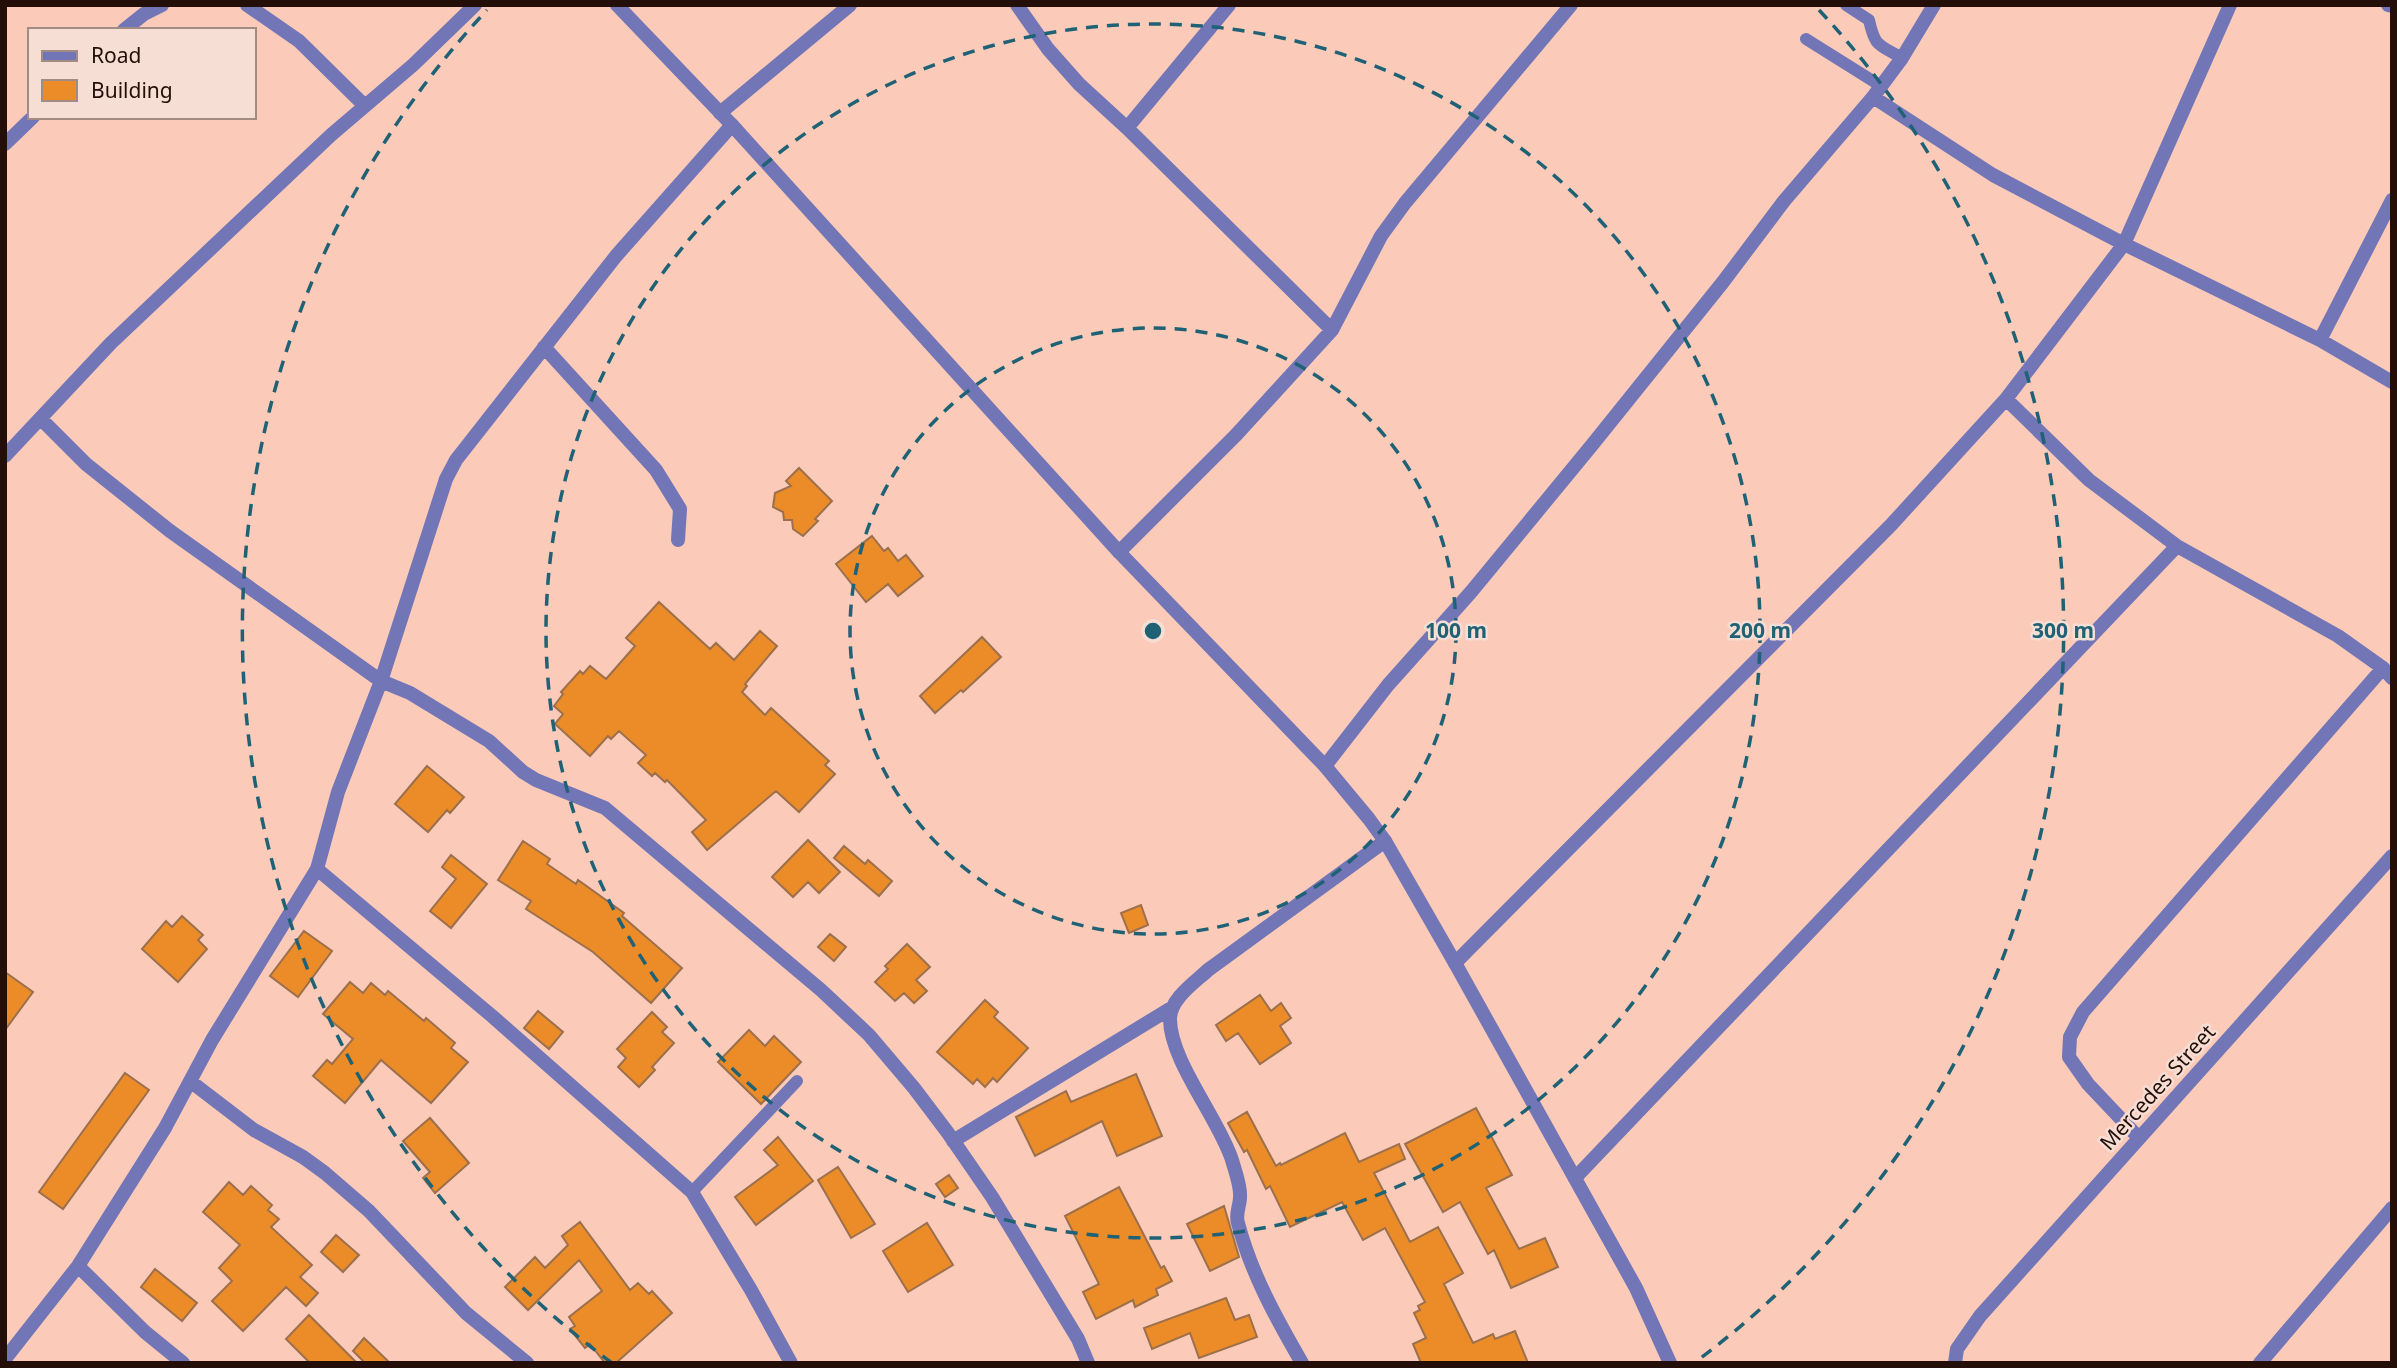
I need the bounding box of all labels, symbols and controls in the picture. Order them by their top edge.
legend [28,28,256,119]
text: Road [91,41,141,69]
text: Building [91,76,173,104]
text: 100 m [1425,616,1487,644]
text: 200 m [1729,616,1791,644]
text: 300 m [2032,616,2094,644]
centre of rings [1141,619,1165,643]
street label: Mercedes Street [2093,1018,2221,1156]

